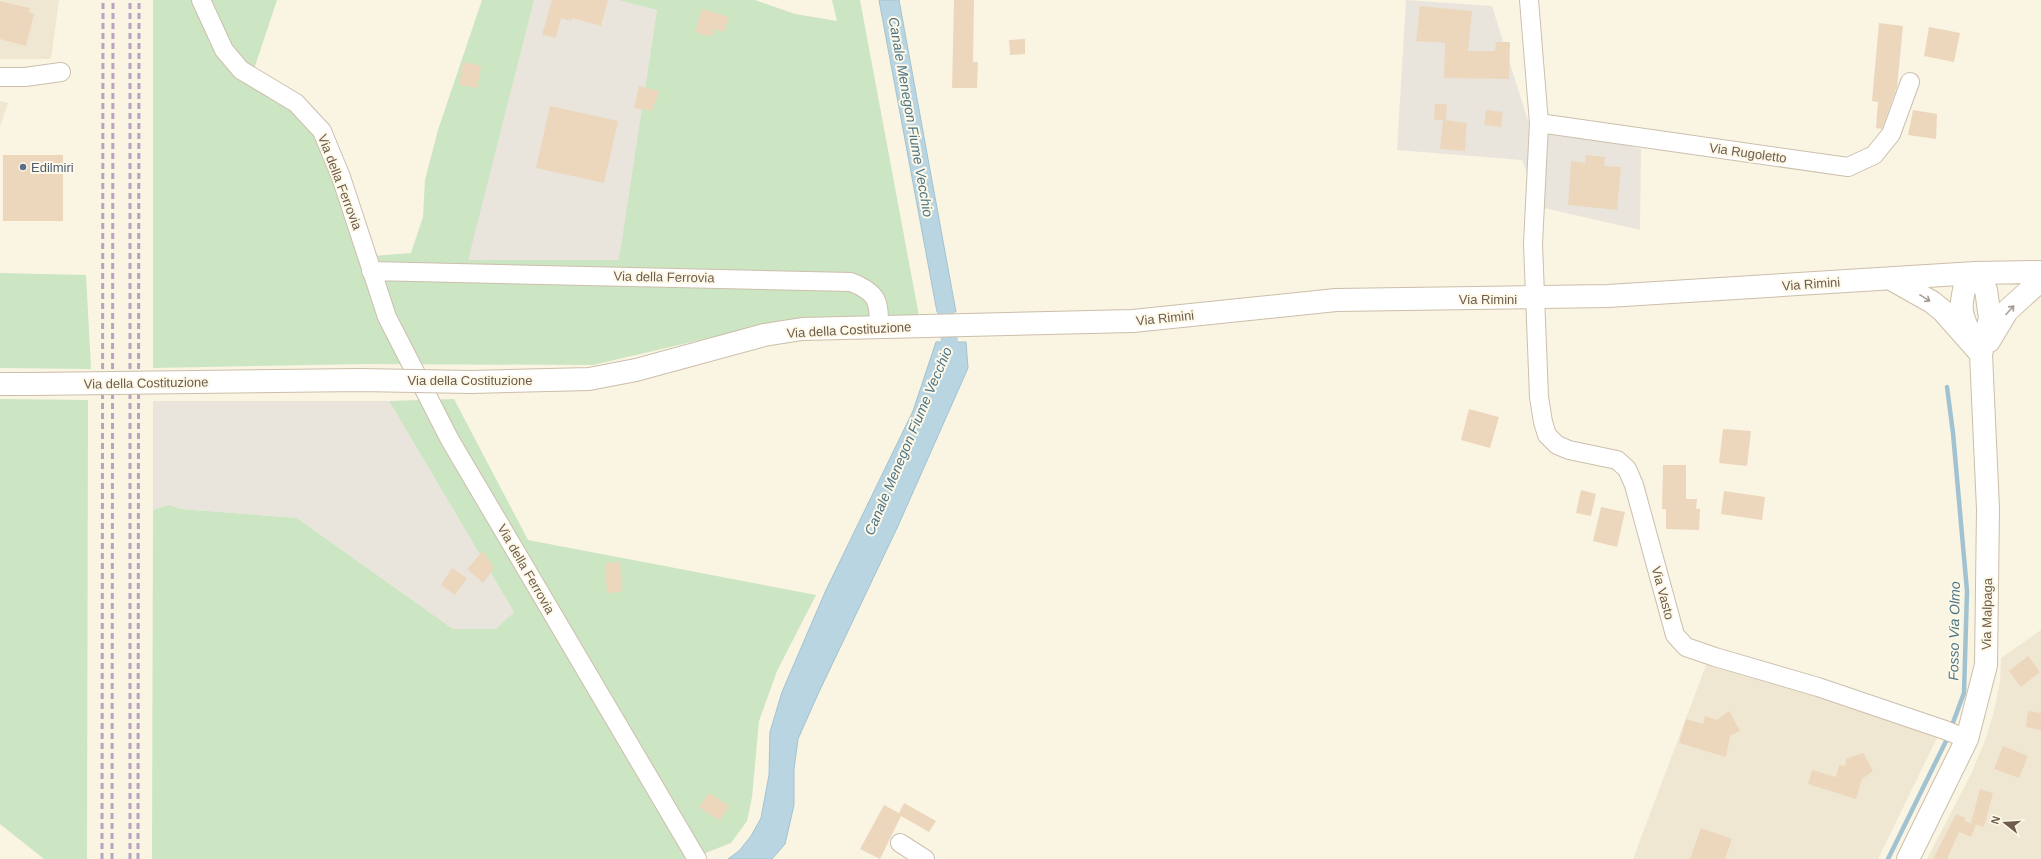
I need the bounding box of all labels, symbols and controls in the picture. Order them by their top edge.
water label: Canale Menegon Fiume Vecchio [886,16,937,218]
street label: Via della Ferrovia [315,132,365,233]
street label: Via Rugoletto [1708,140,1788,166]
place label: Edilmiri [31,160,74,175]
marker: Edilmiri [18,162,28,172]
street label: Via della Ferrovia [613,269,715,285]
street label: Via Rimini [1781,274,1841,294]
street label: Via Rimini [1459,292,1517,307]
one-way arrow [1919,294,1930,302]
one-way arrow [2005,304,2014,315]
street label: Via Rimini [1135,307,1195,329]
street label: Via della Costituzione [786,319,912,341]
water label: Canale Menegon Fiume Vecchio [861,344,955,537]
street label: Via della Costituzione [408,373,532,388]
street label: Via della Costituzione [83,374,209,392]
street label: Via della Ferrovia [494,522,558,617]
street label: Via Vasto [1649,565,1677,621]
street label: Via Malpaga [1979,577,1995,650]
water label: Fosso Via Olmo [1945,581,1963,681]
north arrow [1985,803,2025,843]
text: N [1989,814,2002,826]

